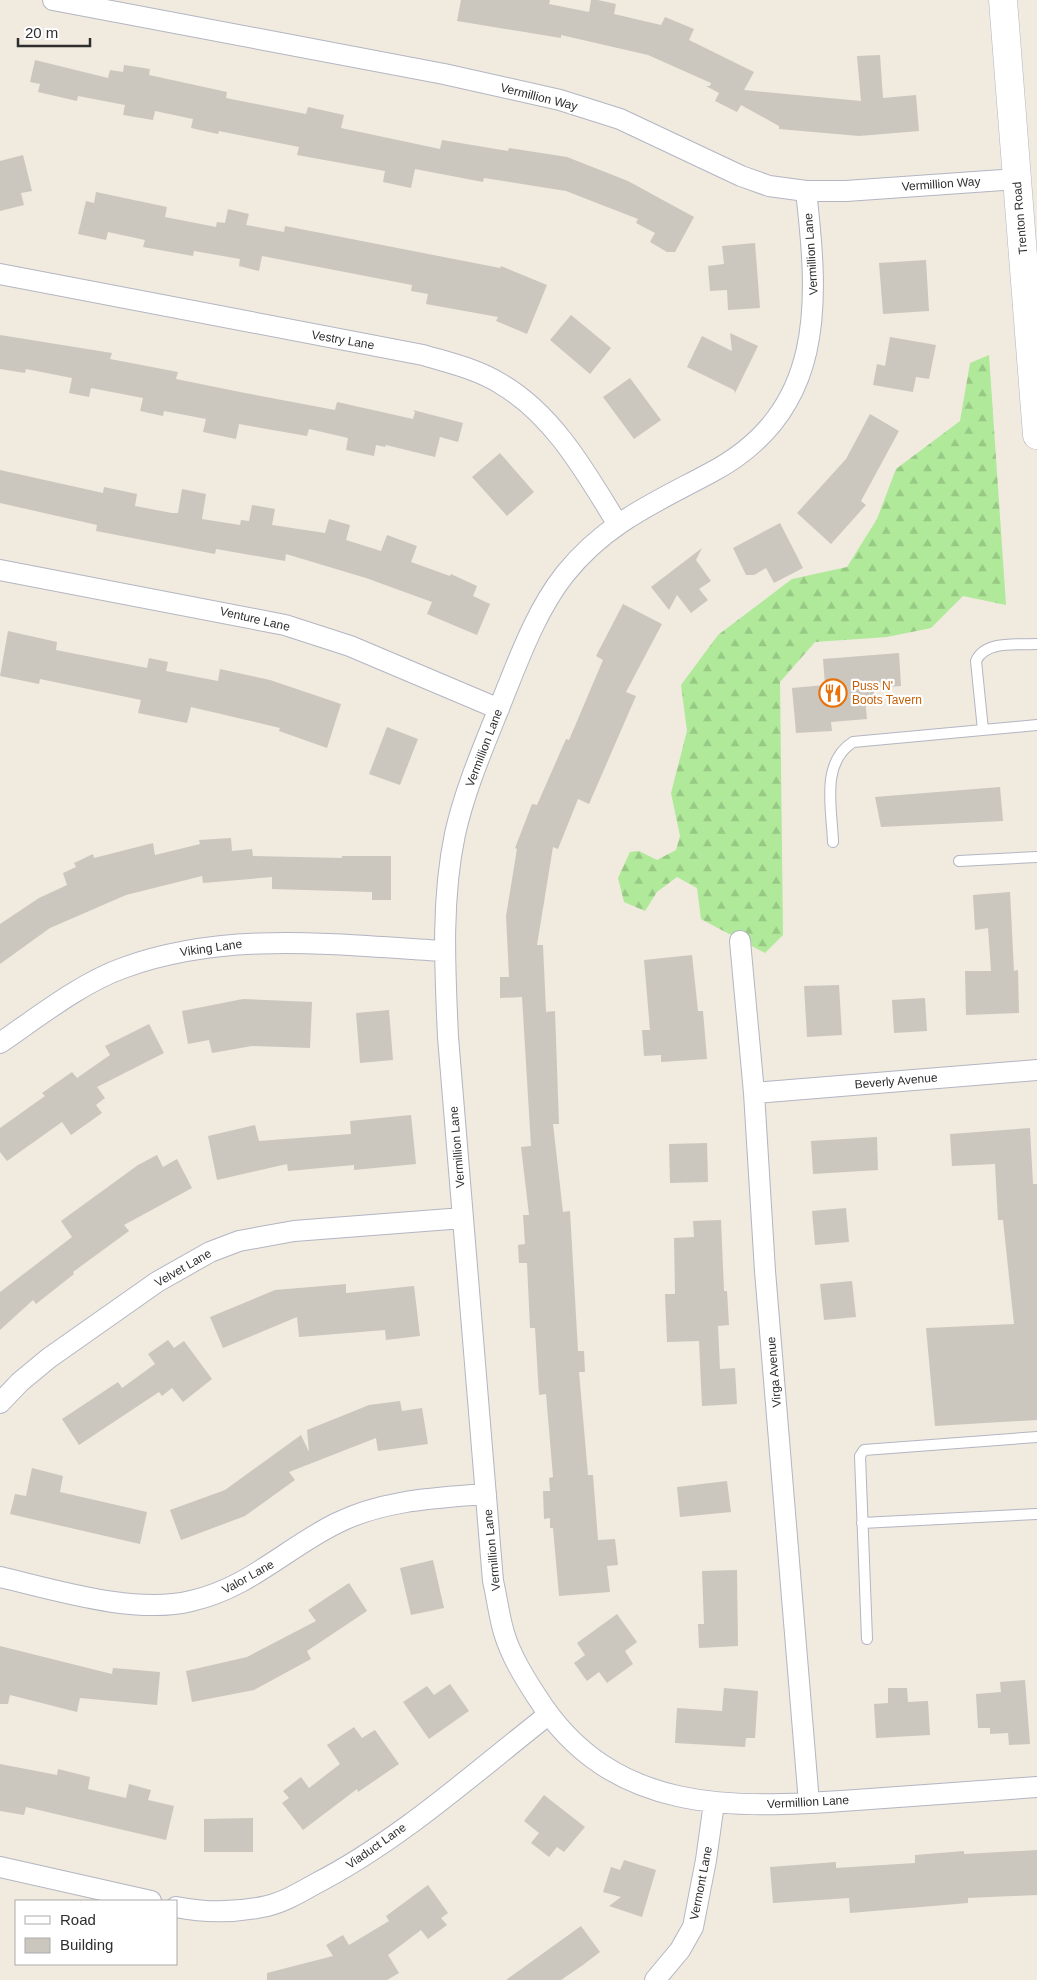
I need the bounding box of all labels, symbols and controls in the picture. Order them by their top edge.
scale bar [18,15,90,47]
text: 20 m [25,24,58,41]
street label: Vermillion Way [499,81,579,113]
street label: Vermillion Way [901,174,981,194]
street label: Trenton Road [1010,181,1030,255]
street label: Vermillion Lane [801,212,821,295]
street label: Vestry Lane [311,328,376,352]
street label: Venture Lane [219,604,292,634]
restaurant icon: Puss N' Boots Tavern [818,678,848,708]
place label: Puss N' Boots Tavern [852,679,922,707]
street label: Vermillion Lane [463,707,505,789]
street label: Viking Lane [179,937,243,959]
street label: Beverly Avenue [854,1070,938,1092]
street label: Vermillion Lane [446,1105,468,1188]
street label: Velvet Lane [152,1246,214,1290]
street label: Virga Avenue [764,1336,784,1408]
street label: Vermillion Lane [481,1508,503,1592]
street label: Valor Lane [220,1557,277,1597]
street label: Vermillion Lane [767,1793,850,1811]
street label: Viaduct Lane [343,1820,409,1872]
street label: Vermont Lane [687,1845,715,1921]
legend [15,1900,178,1965]
text: Road [60,1911,96,1928]
text: Building [60,1936,113,1953]

